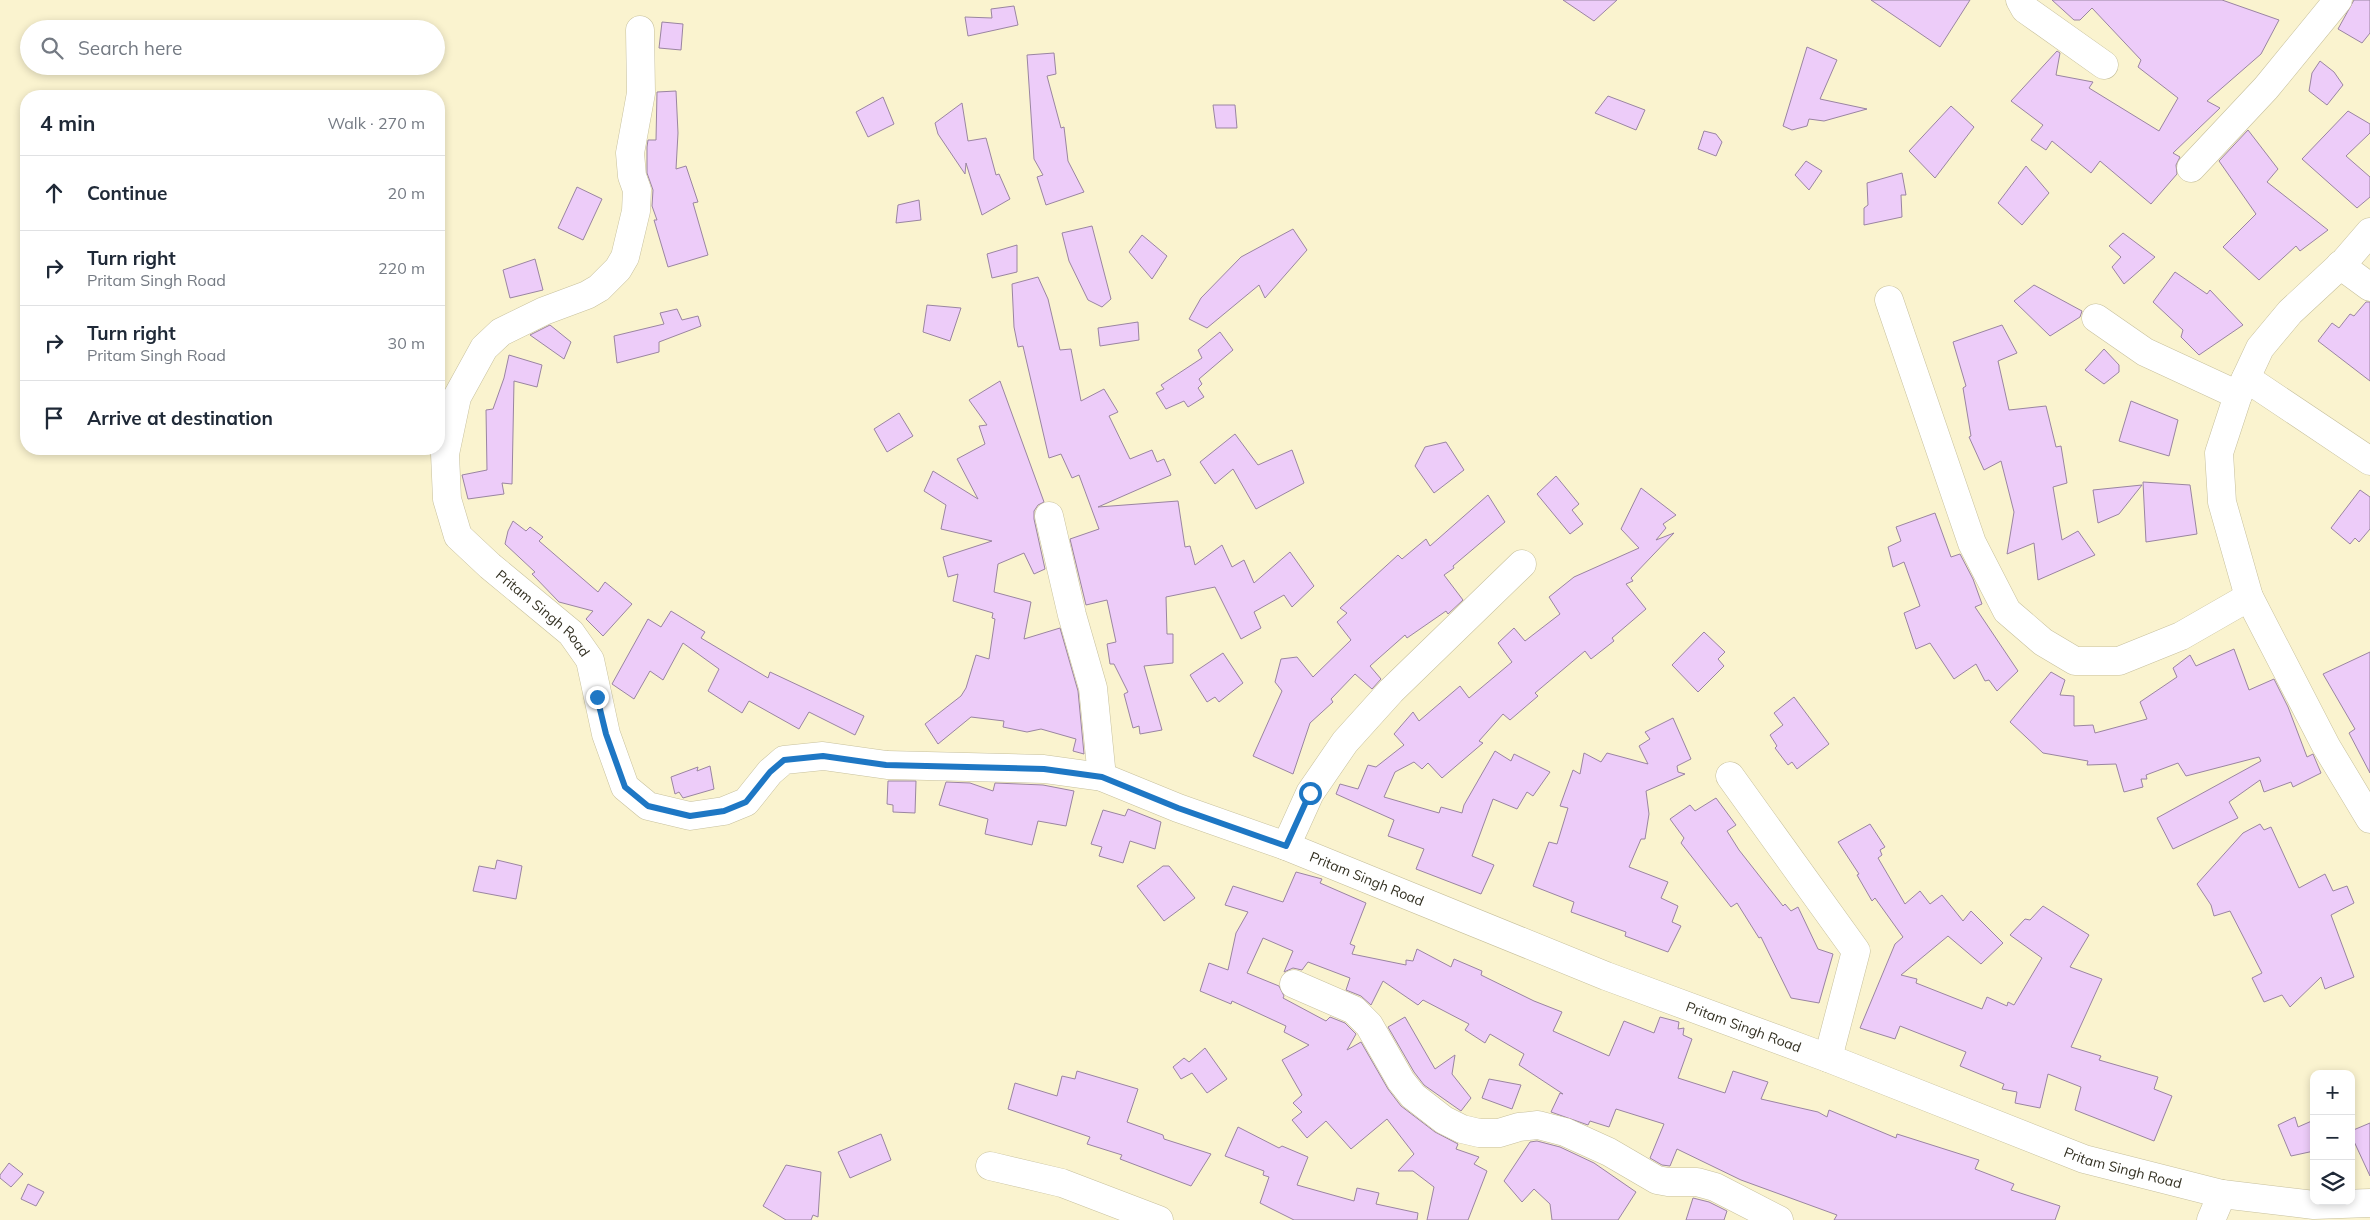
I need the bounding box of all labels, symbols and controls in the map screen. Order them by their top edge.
search box [20,20,445,75]
icon: search [38,34,66,62]
text: Search here [78,36,182,60]
text: 4 min [40,110,95,136]
text: Walk · 270 m [327,113,425,133]
icon: ahead [40,179,68,207]
text: Continue [87,181,167,205]
text: 20 m [388,183,425,203]
text: Turn right [87,246,176,270]
icon: right [40,254,68,282]
text: 220 m [378,258,425,278]
text: Pritam Singh Road [87,270,226,290]
text: Turn right [87,321,176,345]
icon: right [40,329,68,357]
text: 30 m [388,333,425,353]
text: Pritam Singh Road [87,345,226,365]
icon: arrive [40,404,68,432]
text: Arrive at destination [87,406,273,430]
street label: Pritam Singh Road [492,566,594,660]
route end [586,686,609,709]
route start [1299,782,1322,805]
street label: Pritam Singh Road [1307,848,1426,910]
street label: Pritam Singh Road [1683,997,1804,1056]
map controls [2310,1070,2355,1205]
button: + [2310,1070,2355,1115]
button: − [2310,1115,2355,1160]
street label: Pritam Singh Road [2061,1143,2184,1192]
button: layers [2310,1160,2355,1205]

